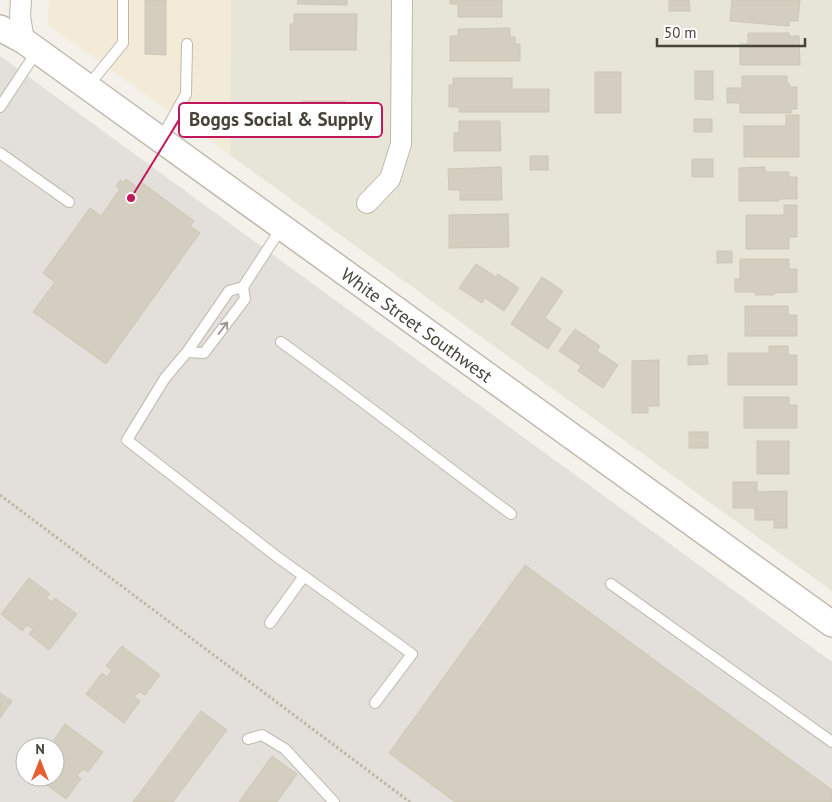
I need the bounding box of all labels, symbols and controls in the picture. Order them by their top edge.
scale bar [657,15,804,47]
text: 50 m [664,23,697,42]
callout: Boggs Social & Supply [179,103,382,137]
text: Boggs Social & Supply [189,107,374,131]
street label: White Street Southwest [337,262,497,387]
one-way arrow [218,321,228,335]
north arrow [15,737,65,787]
text: N [35,740,45,758]

